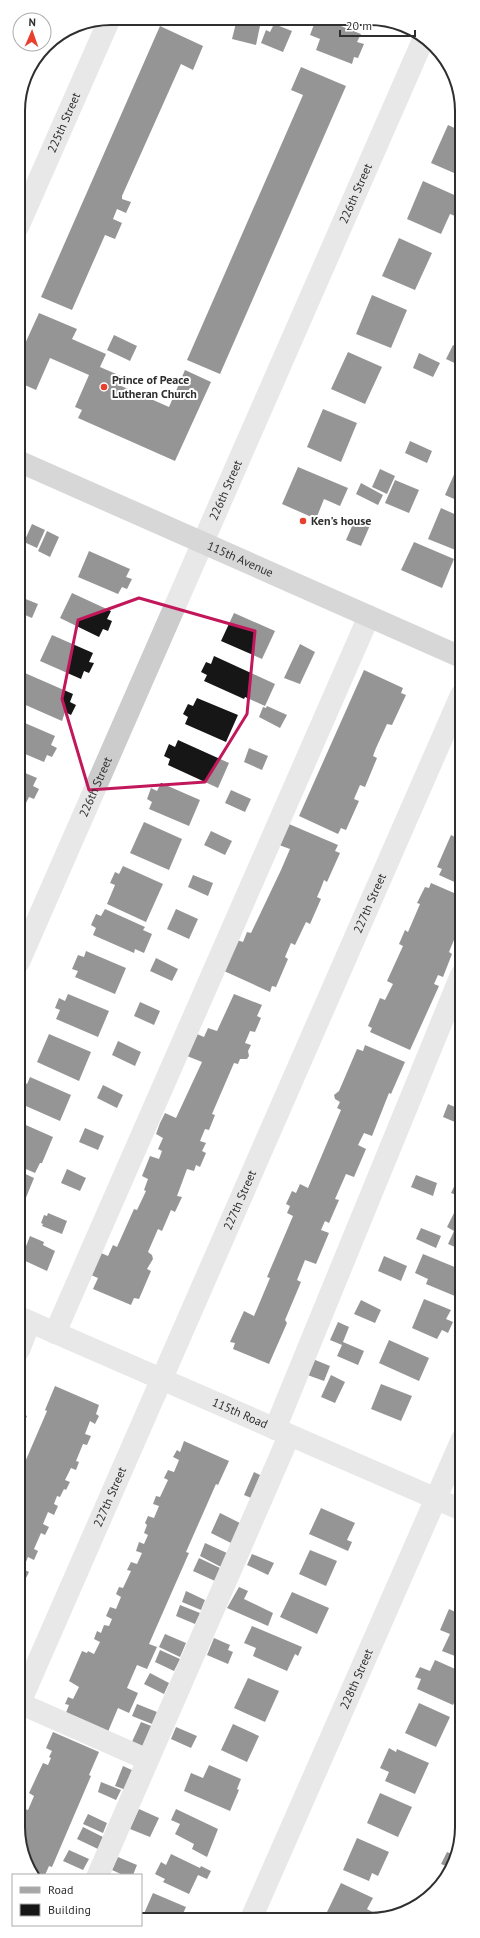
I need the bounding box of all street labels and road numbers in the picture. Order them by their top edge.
street label: 225th Street [44,90,83,155]
street label: 226th Street [336,161,375,226]
street label: 226th Street [205,458,245,523]
street label: 115th Avenue [205,538,276,580]
street label: 226th Street [75,754,115,819]
street label: 227th Street [350,871,389,935]
street label: 227th Street [220,1168,259,1232]
street label: 115th Road [210,1394,270,1431]
street label: 227th Street [90,1465,129,1529]
street label: 228th Street [336,1647,376,1711]

